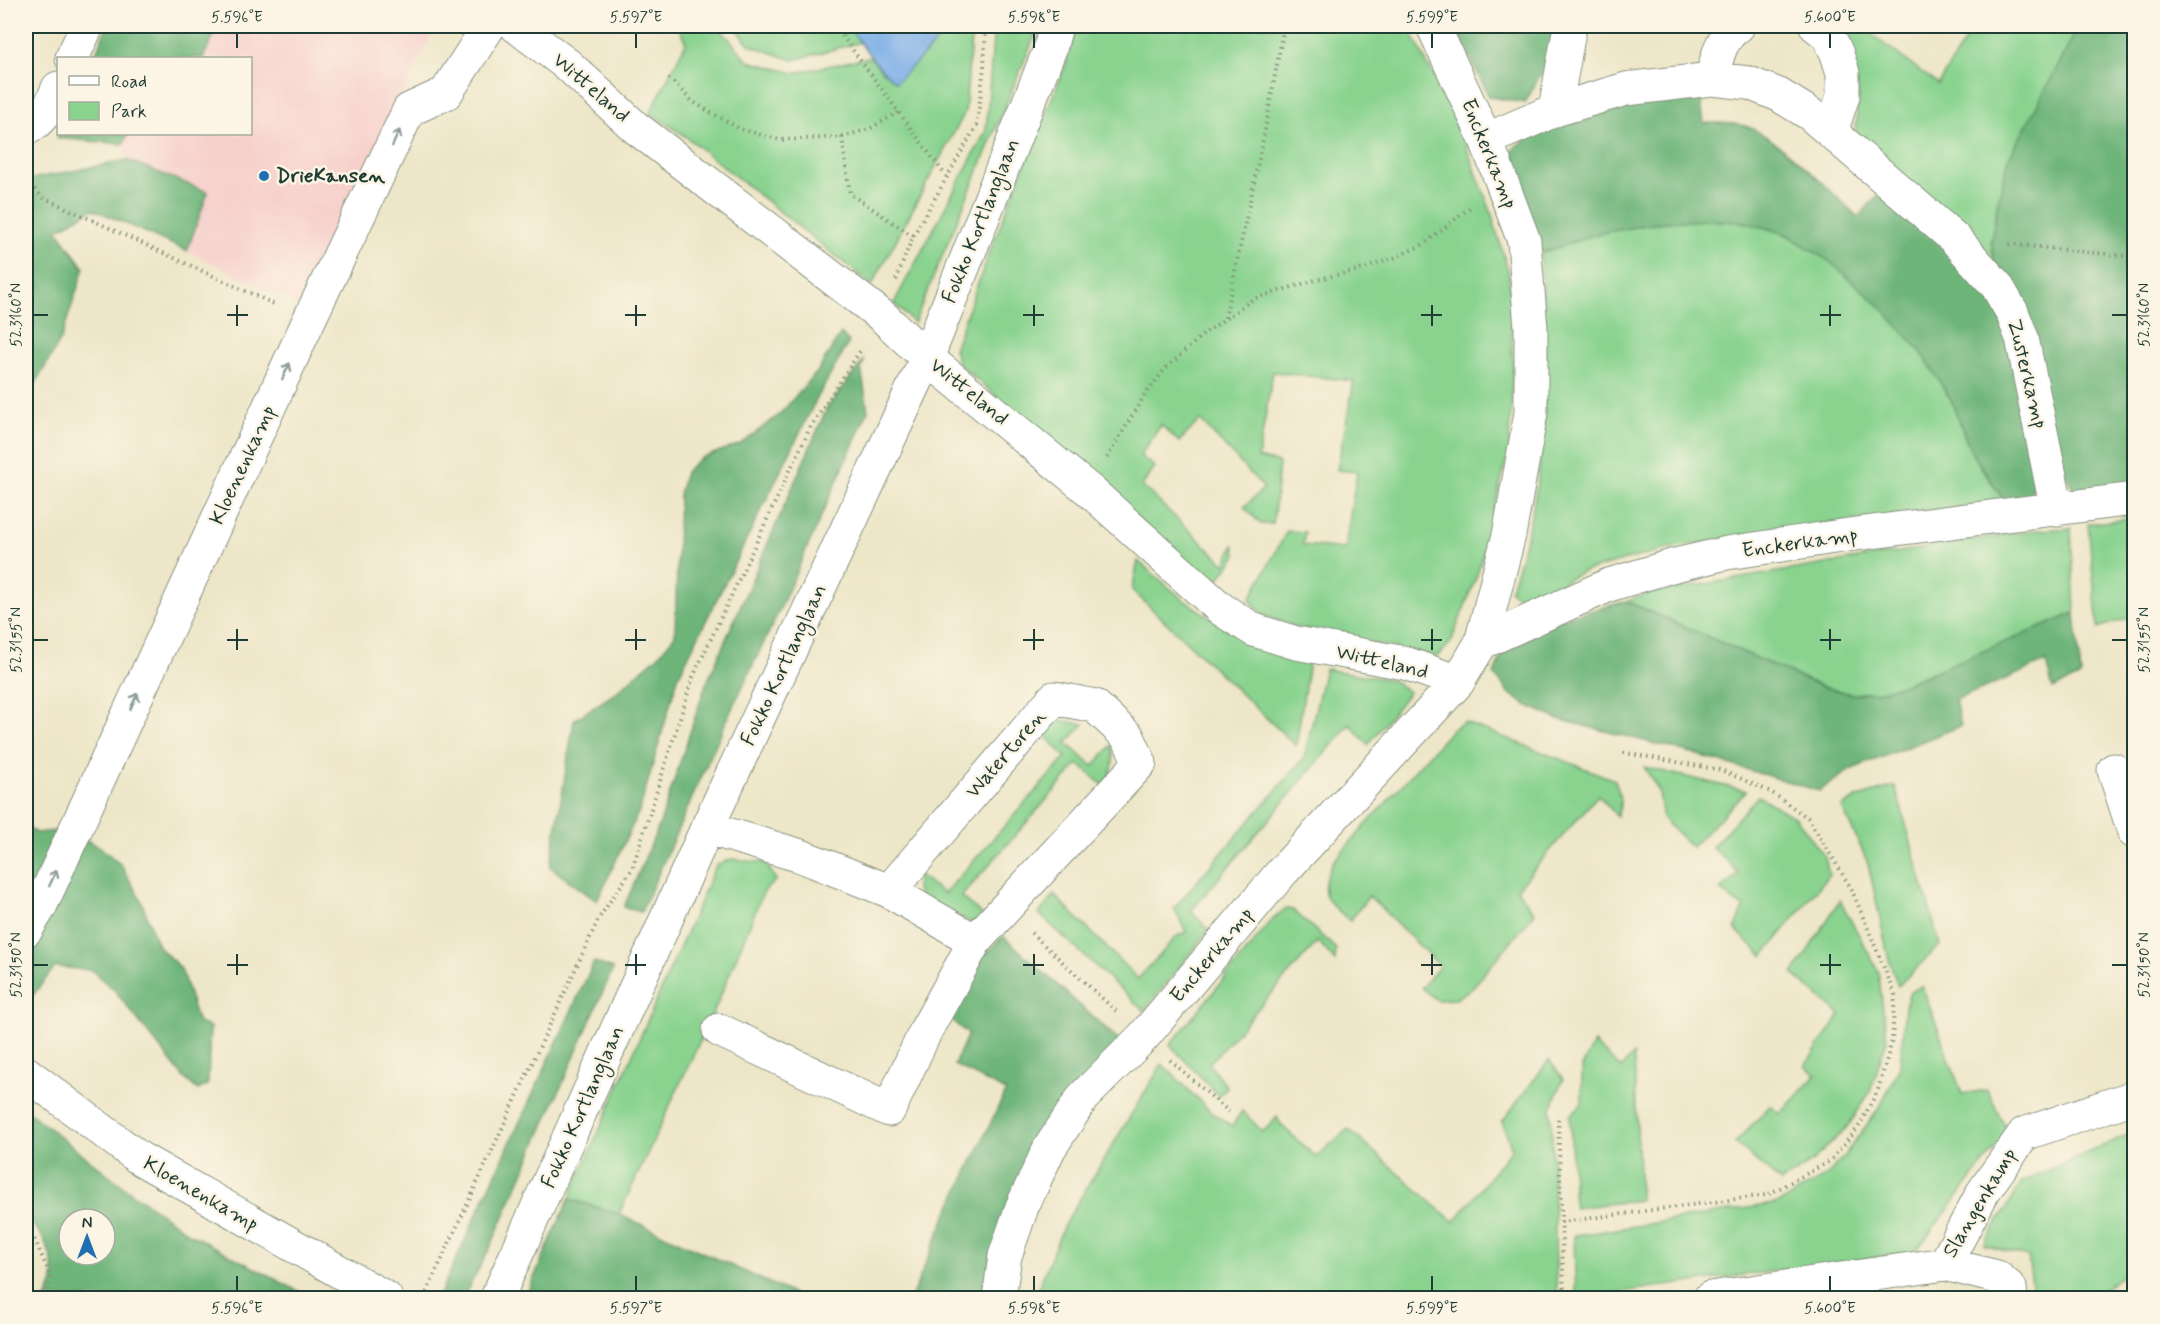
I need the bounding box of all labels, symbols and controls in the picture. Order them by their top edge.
text: 5.596°E [211,8,263,28]
text: 5.597°E [610,8,663,28]
text: 5.598°E [1008,8,1060,28]
text: 5.599°E [1406,8,1458,28]
text: 5.600°E [1804,8,1856,28]
street label: Witteland [546,47,636,129]
legend [57,57,252,135]
text: Road [111,70,147,94]
street label: Enckerkamp [1454,95,1524,213]
text: Park [111,100,147,124]
one-way arrow [390,129,402,147]
street label: Fokko Kortlanglaan [935,134,1028,308]
place label: DrieKansen [276,162,385,190]
marker: DrieKansen [257,169,271,183]
text: 52.3160°N [7,283,27,347]
text: 52.3160°N [2135,283,2155,347]
street label: Zusterkamp [2000,316,2054,432]
street label: Witteland [924,352,1014,432]
one-way arrow [280,363,292,381]
street label: Kloenenkamp [203,401,283,529]
street label: Enckerkamp [1740,521,1860,565]
street label: Fokko Kortlanglaan [734,580,835,751]
text: 52.3155°N [7,607,27,673]
text: 52.3155°N [2135,607,2155,673]
street label: Witteland [1333,638,1431,686]
one-way arrow [130,692,141,710]
street label: Watertoren [959,703,1053,805]
one-way arrow [47,870,59,888]
street label: Enckerkamp [1164,901,1260,1009]
text: 52.3150°N [7,932,27,998]
text: 52.3150°N [2135,932,2155,998]
street label: Fokko Kortlanglaan [535,1021,632,1193]
street label: Slangenkamp [1936,1143,2024,1263]
street label: Kloenenkamp [138,1150,264,1238]
north arrow [57,1207,117,1267]
text: N [82,1213,92,1234]
text: 5.596°E [211,1299,263,1319]
text: 5.597°E [610,1299,663,1319]
text: 5.598°E [1008,1299,1060,1319]
text: 5.599°E [1406,1299,1458,1319]
text: 5.600°E [1804,1299,1856,1319]

